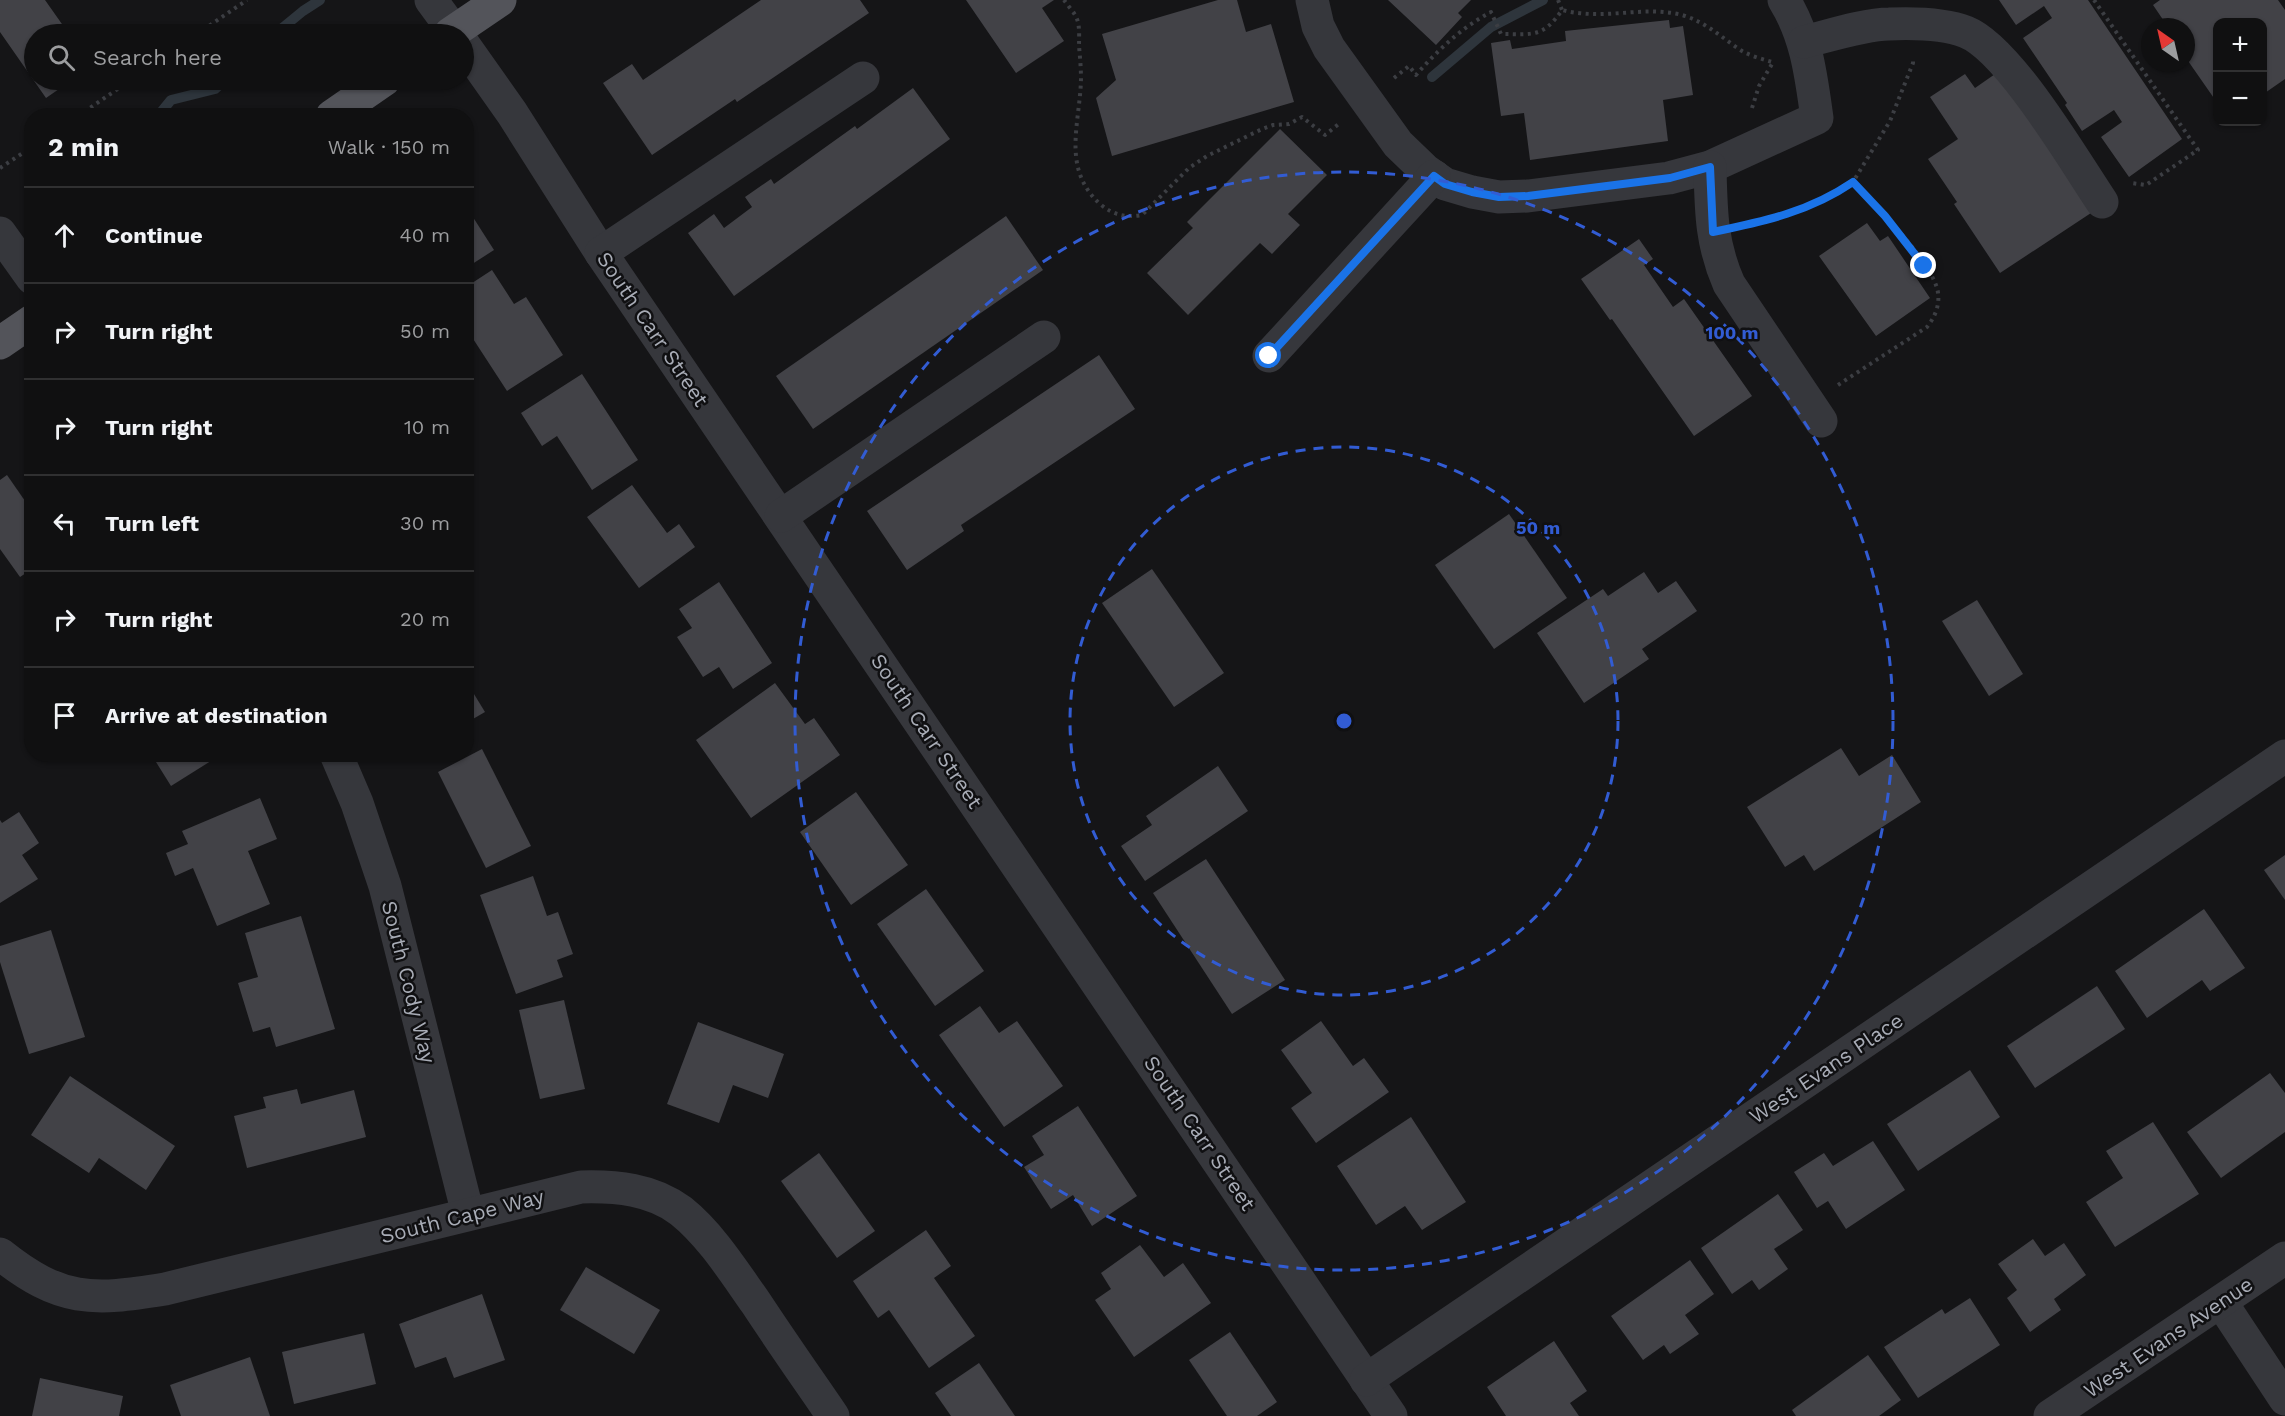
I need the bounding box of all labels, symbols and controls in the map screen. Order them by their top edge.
north arrow [2141,18,2195,72]
map controls [2213,18,2267,126]
button: + [2213,18,2267,72]
search box [24,24,474,90]
icon: search [45,41,78,74]
text: Search here [93,45,222,70]
button: − [2213,72,2267,126]
text: 2 min [48,132,119,162]
text: Walk · 150 m [328,135,450,159]
icon: ahead [48,219,81,252]
text: Continue [105,223,203,248]
text: 40 m [399,223,450,247]
street label: South Carr Street [592,247,714,411]
route end [1910,252,1936,278]
icon: right [48,315,81,348]
text: Turn right [105,319,212,344]
text: 50 m [400,319,450,343]
text: 100 m [1705,322,1759,343]
route start [1255,342,1281,368]
icon: right [48,411,81,444]
text: Turn right [105,415,212,440]
text: 10 m [404,415,450,439]
icon: left [48,507,81,540]
text: Turn left [105,511,199,536]
text: 30 m [400,511,450,535]
text: 50 m [1516,517,1560,538]
icon: right [48,603,81,636]
text: Turn right [105,607,212,632]
text: 20 m [400,607,450,631]
street label: South Carr Street [866,649,988,813]
icon: arrive [48,699,81,732]
text: Arrive at destination [105,703,328,728]
centre of rings [1334,711,1354,731]
street label: South Cody Way [377,898,441,1066]
street label: West Evans Place [1744,1007,1908,1129]
street label: South Carr Street [1139,1051,1261,1215]
street label: South Cape Way [378,1184,547,1248]
street label: West Evans Avenue [2079,1271,2257,1403]

